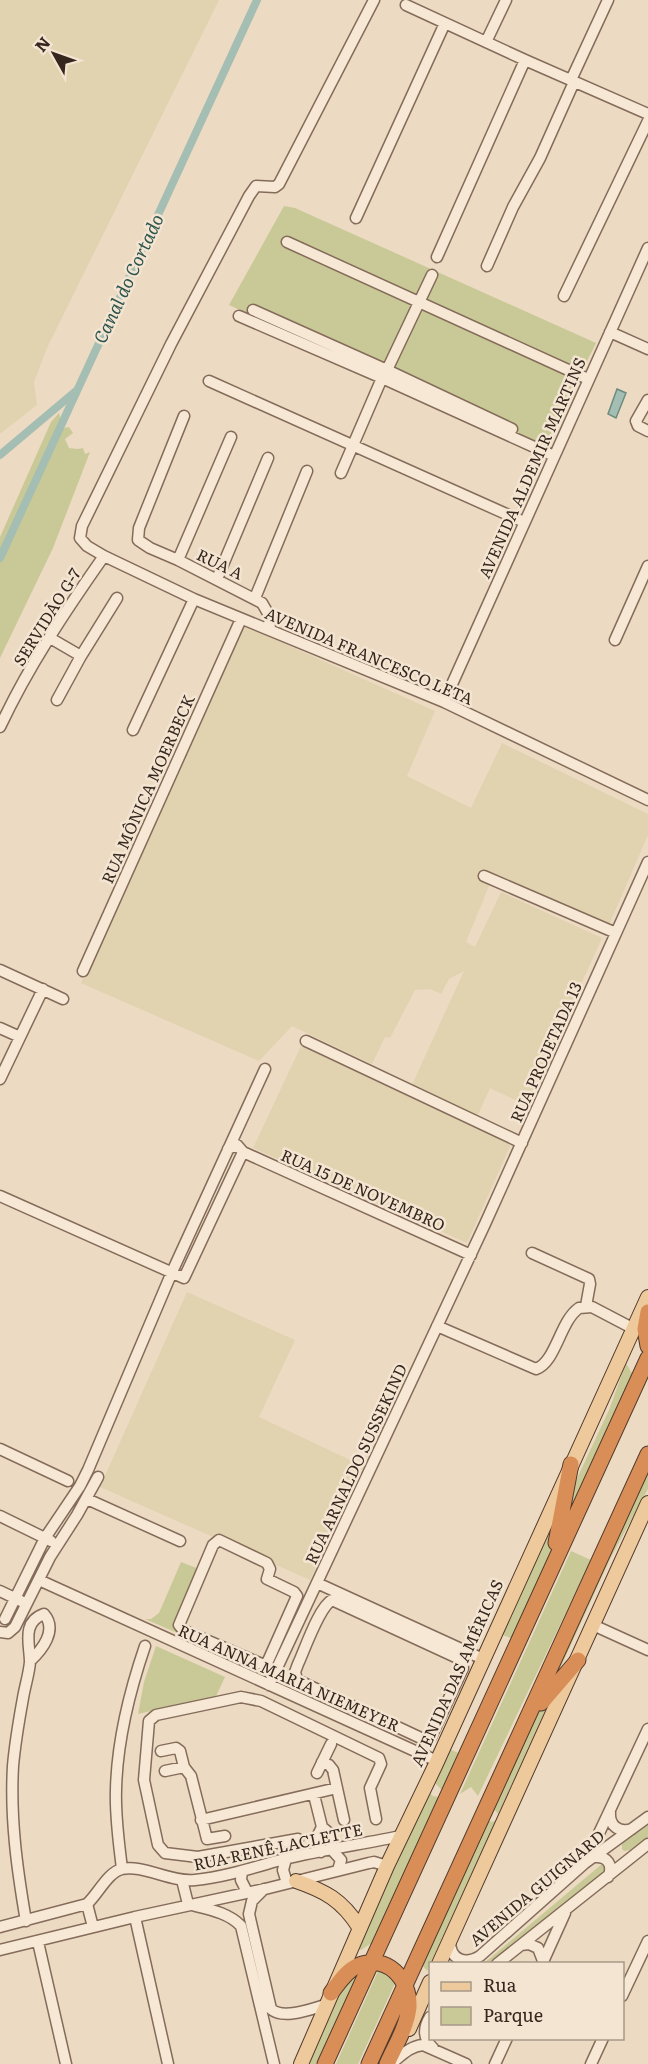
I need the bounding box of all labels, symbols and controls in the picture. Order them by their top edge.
north arrow [24,24,84,84]
text: N [28,31,55,57]
water label: Canal do Cortado [86,209,169,348]
street label: AVENIDA ALDEMIR MARTINS [471,353,591,582]
street label: RUA A [193,542,248,585]
street label: SERVIDÃO G-7 [6,563,86,670]
street label: AVENIDA FRANCESCO LETA [262,600,477,710]
street label: RUA MÔNICA MOERBECK [94,690,200,887]
street label: RUA PROJETADA 13 [503,977,587,1126]
street label: RUA 15 DE NOVEMBRO [277,1142,449,1236]
street label: RUA ARNALDO SUSSEKIND [298,1359,412,1568]
street label: AVENIDA DAS AMÉRICAS [404,1575,508,1770]
street label: RUA ANNA MARIA NIEMEYER [175,1617,404,1737]
street label: RUA RENÊ LACLETTE [191,1816,365,1876]
street label: AVENIDA GUIGNARD [464,1823,609,1951]
legend [429,1962,624,2040]
text: Rua [483,1971,517,1998]
text: Parque [483,2001,543,2028]

